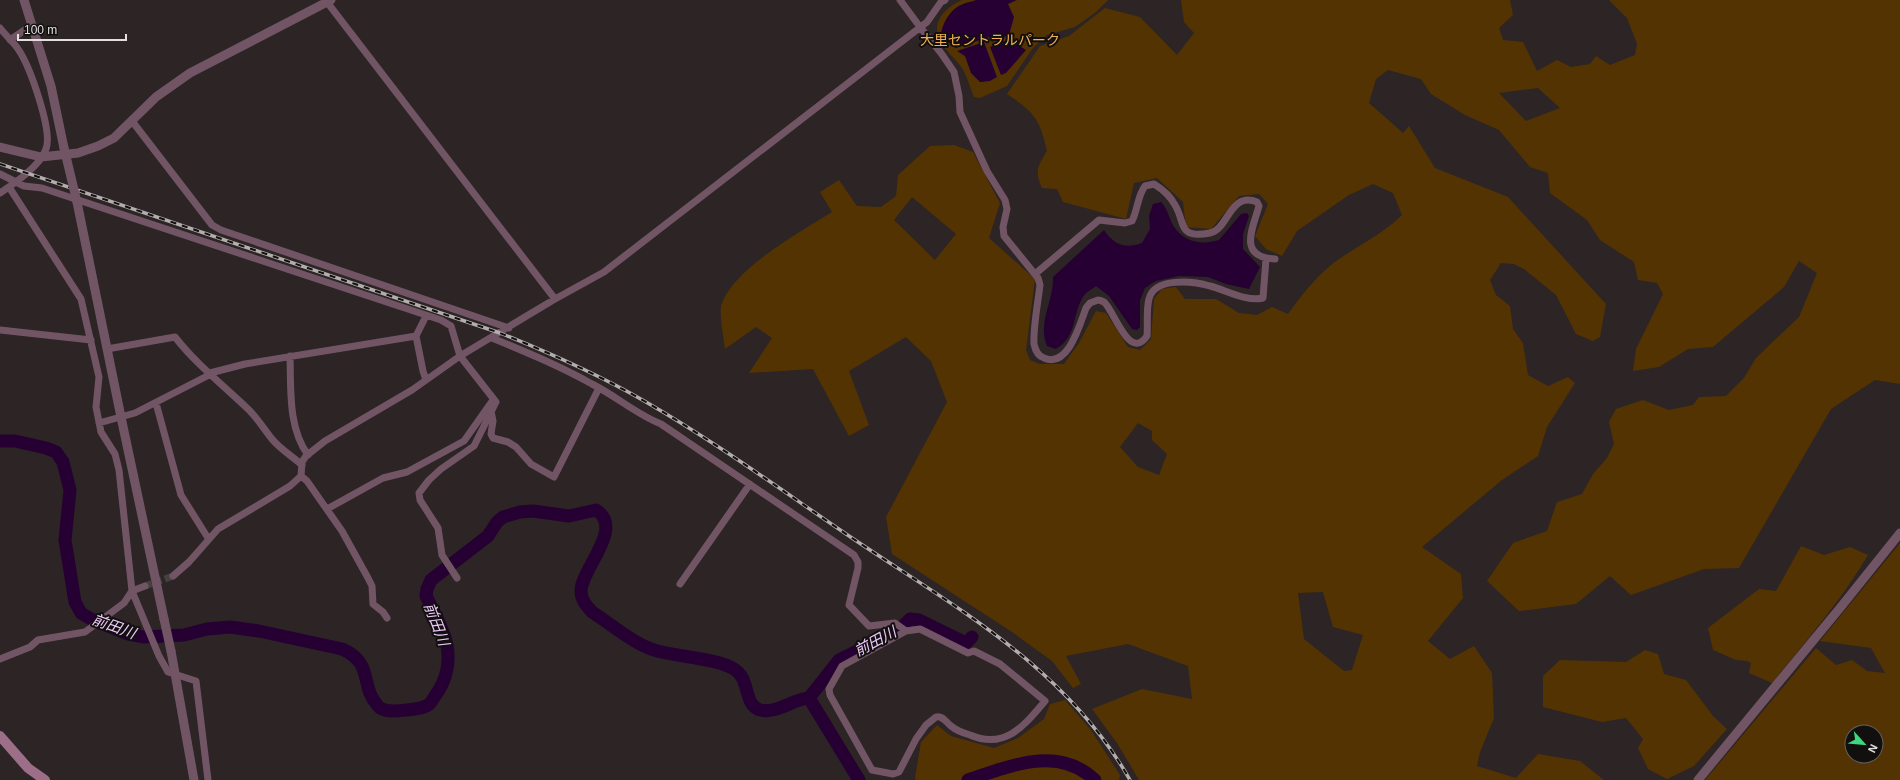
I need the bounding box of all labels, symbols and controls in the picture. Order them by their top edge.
scale bar [18,16,126,42]
text: 100 m [24,23,57,37]
park label: 大里セントラルパーク [920,32,1060,48]
water label: 前田川 [421,600,454,650]
water label: 前田川 [90,610,140,642]
water label: 前田川 [851,622,901,659]
north arrow [1844,724,1884,764]
text: N [1866,742,1880,755]

